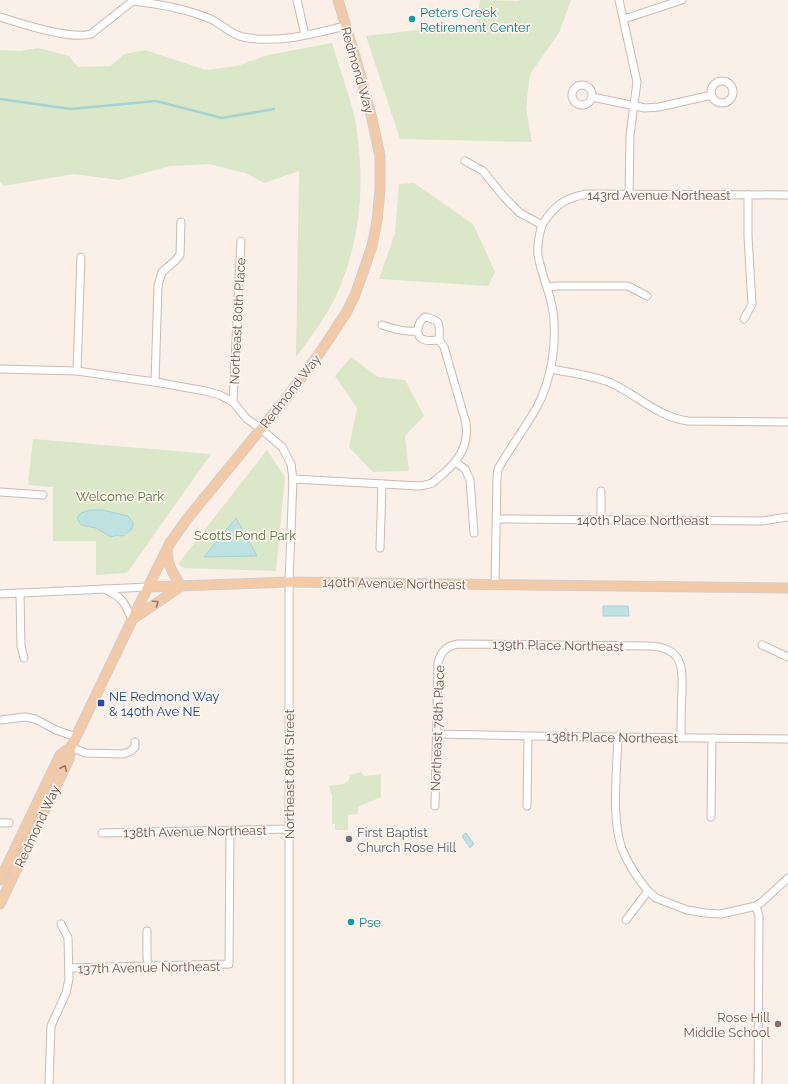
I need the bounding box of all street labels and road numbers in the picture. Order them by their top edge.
street label: Redmond Way [338,25,377,115]
street label: 143rd Avenue Northeast [587,188,731,203]
street label: Northeast 80th Place [227,257,248,385]
street label: Redmond Way [257,352,324,431]
street label: 140th Place Northeast [577,513,710,528]
street label: 140th Avenue Northeast [322,575,467,592]
street label: 139th Place Northeast [492,637,625,654]
street label: Northeast 78th Place [428,664,447,791]
street label: Northeast 80th Street [282,708,297,839]
street label: 138th Place Northeast [546,729,679,746]
street label: Redmond Way [12,783,63,870]
street label: 138th Avenue Northeast [123,823,268,840]
street label: 137th Avenue Northeast [78,959,221,976]

